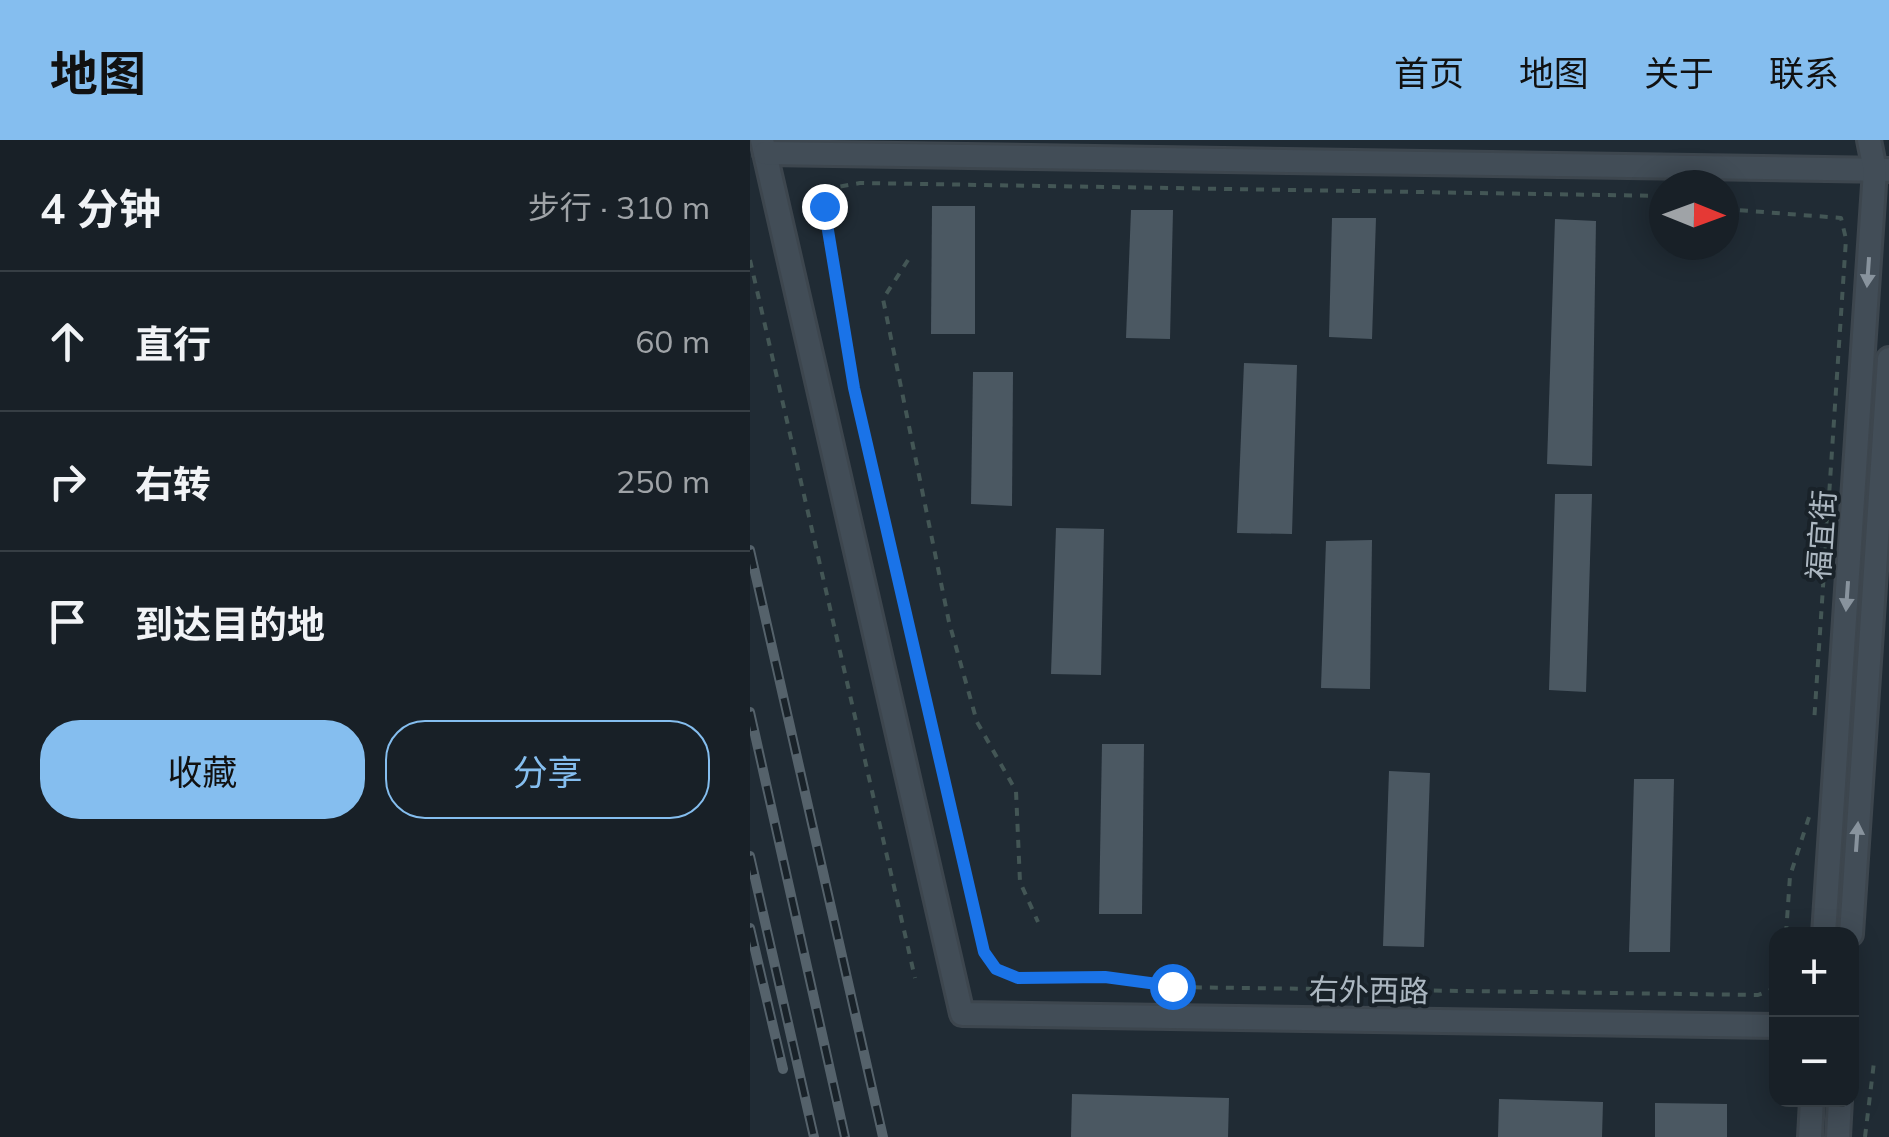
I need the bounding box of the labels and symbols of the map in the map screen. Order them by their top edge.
north arrow [1649,170,1739,260]
route end [802,184,848,230]
one-way arrow [1860,256,1876,288]
street label: 福宜街 [1799,489,1843,581]
one-way arrow [1838,580,1854,612]
one-way arrow [1849,821,1865,853]
route start [1150,964,1196,1010]
street label: 右外西路 [1309,970,1429,1010]

